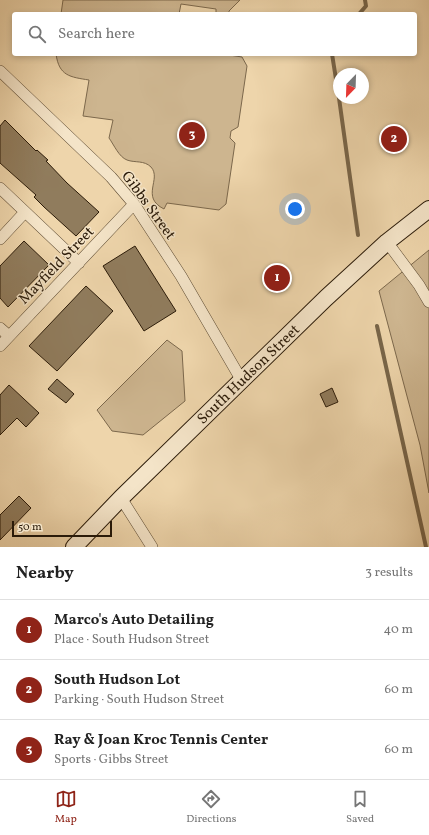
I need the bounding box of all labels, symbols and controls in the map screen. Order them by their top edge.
search box [12,12,417,56]
icon: search [26,23,48,45]
text: Search here [58,24,135,45]
north arrow [333,68,369,104]
pin: 3 [179,120,205,150]
pin: 2 [381,124,407,154]
street label: Gibbs Street [116,167,180,245]
your location [285,199,305,219]
street label: Mayfield Street [14,222,100,310]
pin: 1 [264,263,290,293]
street label: South Hudson Street [193,320,305,430]
scale bar [12,519,112,538]
text: 50 m [18,520,42,535]
text: Nearby [16,562,74,585]
text: 3 results [365,564,413,582]
text: Marco's Auto Detailing [54,610,214,631]
text: 1 [26,621,32,639]
text: 40 m [384,621,413,639]
text: Place · South Hudson Street [54,631,209,649]
text: South Hudson Lot [54,670,180,691]
text: 2 [26,681,32,699]
text: 60 m [385,681,413,699]
text: Parking · South Hudson Street [54,691,224,709]
text: Ray & Joan Kroc Tennis Center [54,730,268,751]
text: 3 [26,741,32,759]
text: 60 m [385,741,413,759]
text: Sports · Gibbs Street [54,751,169,769]
tab: Map [55,788,77,827]
tab: Directions [186,788,237,827]
tab: Saved [346,788,374,827]

